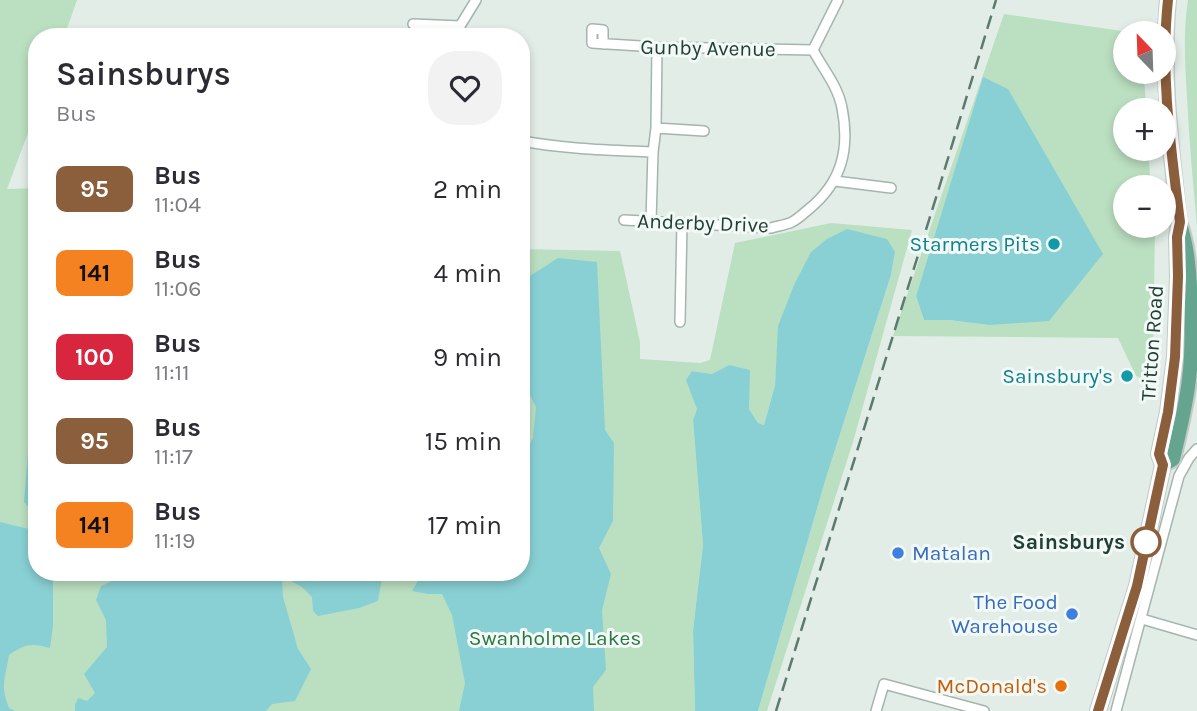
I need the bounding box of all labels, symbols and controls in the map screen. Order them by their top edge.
north arrow [1113,21,1176,84]
map controls [1113,21,1176,238]
street label: Gunby Avenue [640,35,776,61]
button: heart [428,51,502,125]
text: Sainsburys [56,55,231,93]
button: + [1113,98,1176,161]
text: Bus [56,100,96,127]
text: Bus [154,160,201,191]
text: 2 min [433,174,502,205]
text: 95 [80,175,109,203]
button: − [1113,175,1176,238]
text: 11:04 [154,191,201,218]
street label: Anderby Drive [637,209,769,237]
place label: Starmers Pits [909,232,1040,256]
marker: Starmers Pits [1046,236,1062,252]
text: Bus [154,244,201,275]
text: 4 min [434,258,502,289]
text: 141 [79,259,110,287]
text: 11:06 [154,275,201,302]
street label: Tritton Road [1136,284,1168,402]
text: Bus [154,328,201,359]
text: 9 min [433,342,502,373]
text: 100 [75,343,114,371]
text: 11:11 [154,359,190,386]
place label: Sainsbury's [1002,364,1113,388]
marker: Sainsbury's [1119,368,1135,384]
text: Bus [154,412,201,443]
text: 15 min [425,426,502,457]
text: 95 [80,427,109,455]
text: 11:17 [154,443,193,470]
text: Bus [154,496,201,527]
text: 17 min [427,510,502,541]
text: 141 [79,511,110,539]
text: 11:19 [154,527,195,554]
marker: Sainsburys [1131,527,1161,557]
place label: Sainsburys [1012,530,1125,554]
place label: Matalan [912,541,991,565]
marker: Matalan [890,545,906,561]
place label: The Food Warehouse [951,590,1058,638]
marker: The Food Warehouse [1064,606,1080,622]
park label: Swanholme Lakes [469,626,641,650]
place label: McDonald's [937,674,1047,698]
marker: McDonald's [1053,678,1069,694]

